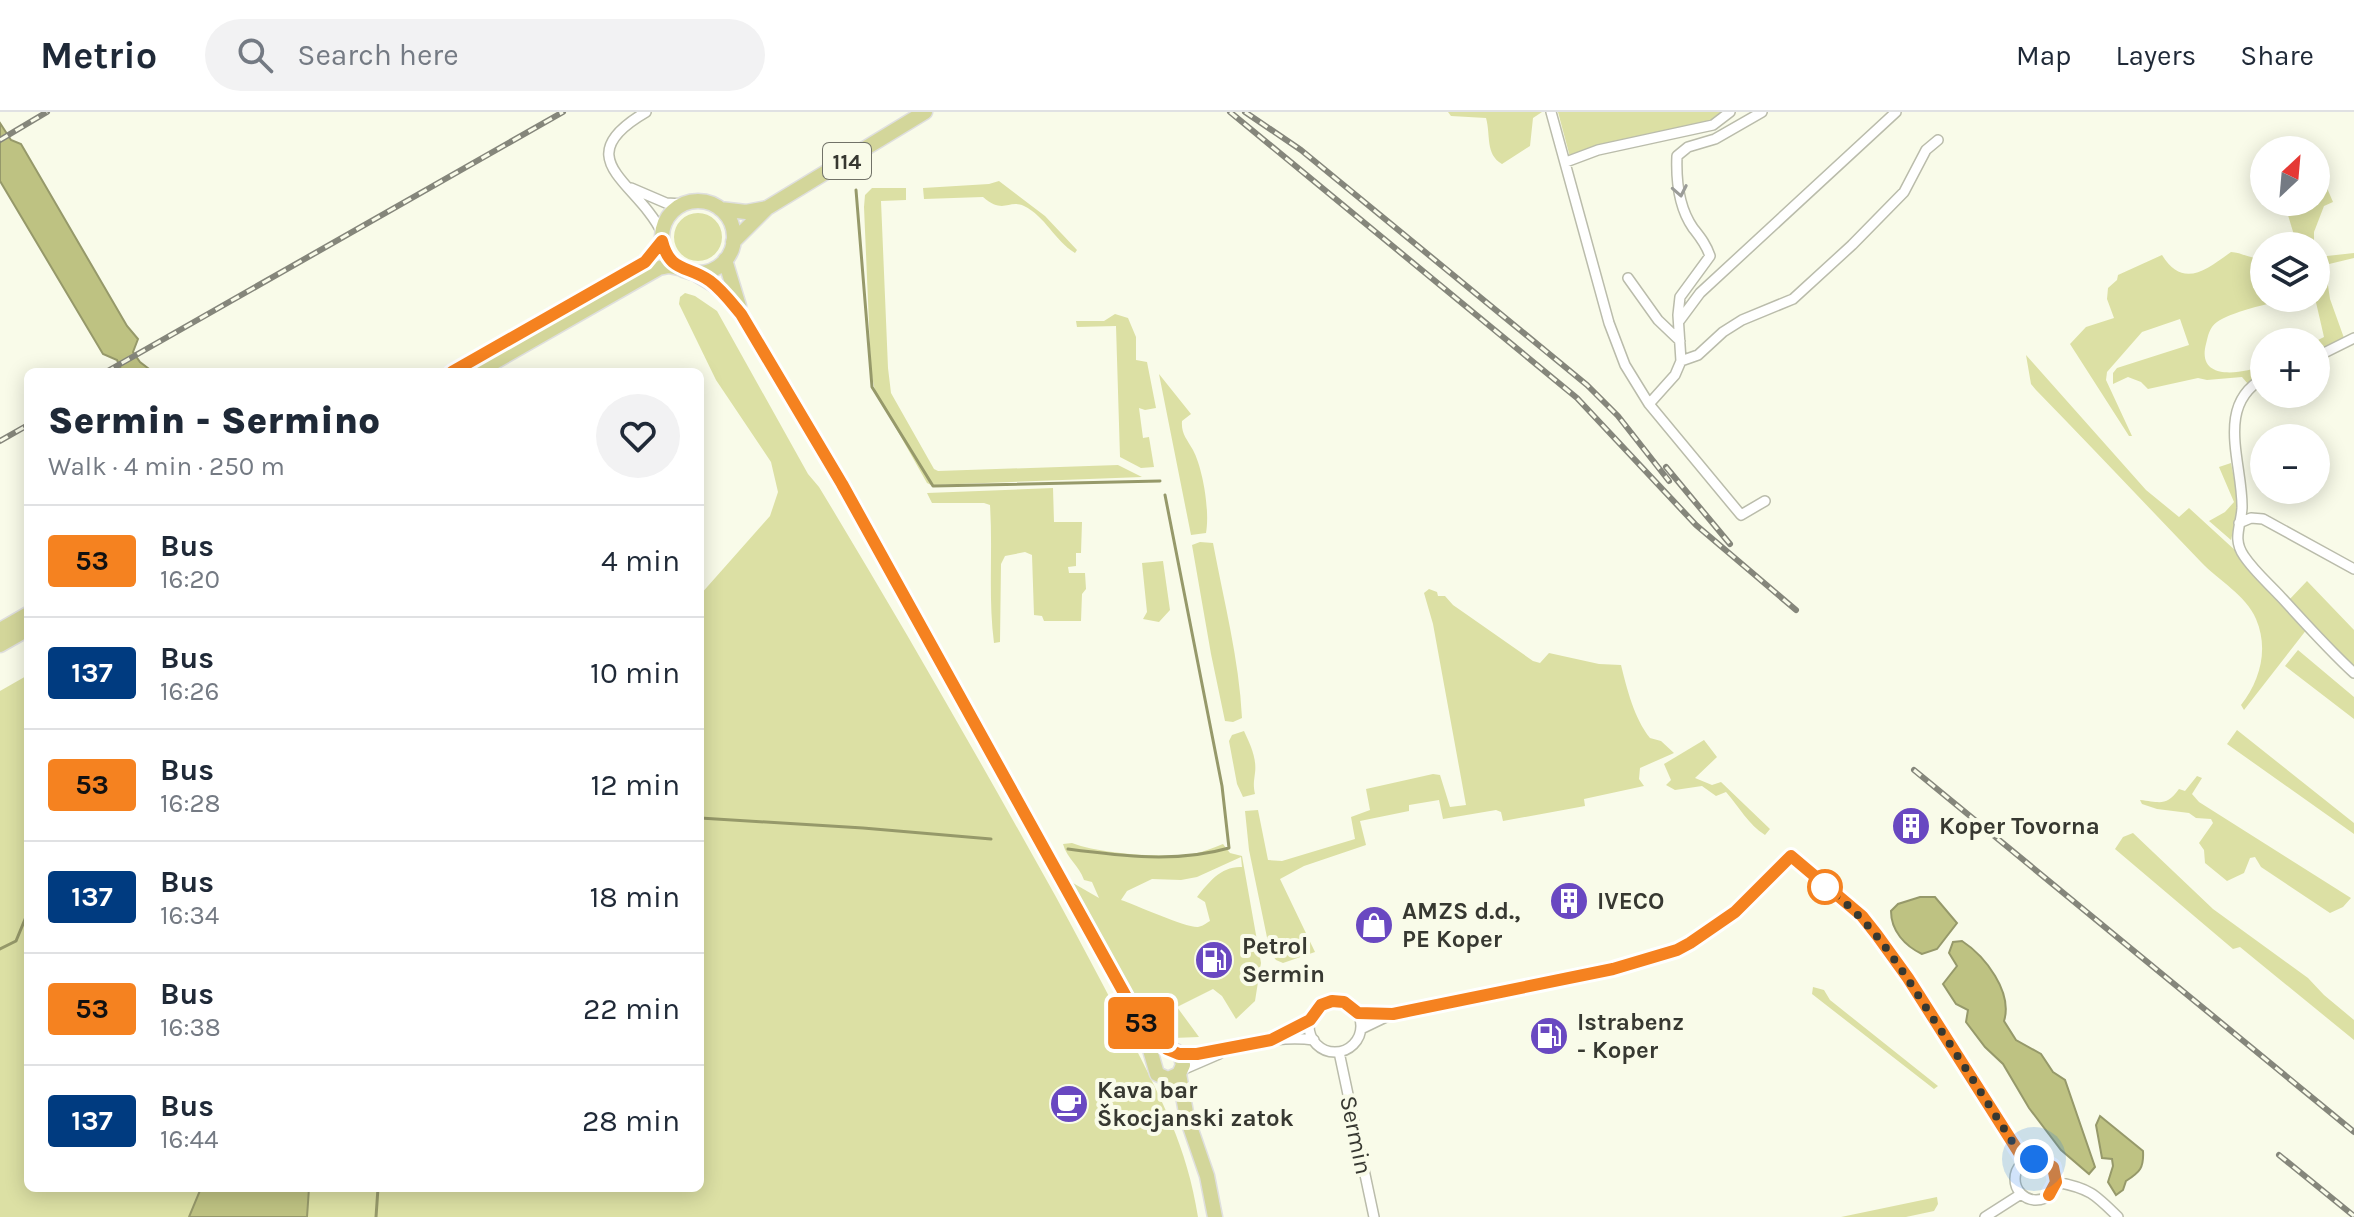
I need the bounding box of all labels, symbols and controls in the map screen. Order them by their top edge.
search box [205,19,765,91]
text: Metrio [40,33,157,78]
icon: search [233,33,277,77]
text: Search here [297,37,459,73]
text: Map [2016,39,2071,72]
text: Layers [2115,39,2196,72]
text: Share [2240,39,2314,72]
north arrow [2250,136,2330,216]
map controls [2250,136,2330,504]
road number: 114 [823,143,871,179]
one-way arrow [1671,185,1688,198]
button: layers [2250,232,2330,312]
button: + [2250,328,2330,408]
button: heart [596,394,680,478]
text: Sermin - Sermino [48,398,380,443]
button: − [2250,424,2330,504]
text: Walk · 4 min · 250 m [48,451,285,482]
text: Bus [160,528,214,564]
text: 4 min [601,543,680,579]
text: 53 [75,544,109,577]
text: 16:20 [160,564,220,595]
text: Bus [160,640,214,676]
text: 10 min [590,655,680,691]
text: 137 [71,656,113,689]
text: 16:26 [160,676,219,707]
text: Bus [160,752,214,788]
text: 12 min [590,767,680,803]
text: 53 [75,768,109,801]
text: 16:28 [160,788,221,819]
building icon: Koper Tovorna [1890,805,1932,847]
place label: Koper Tovorna [1939,812,2100,840]
text: Bus [160,864,214,900]
unlabelled marker [1808,870,1842,904]
text: 18 min [589,879,680,915]
text: 137 [71,880,113,913]
building icon: IVECO [1548,880,1590,922]
place label: IVECO [1597,887,1664,915]
place label: AMZS d.d., PE Koper [1402,897,1520,953]
text: 16:34 [160,900,219,931]
shop icon: AMZS d.d., PE Koper [1353,904,1395,946]
place label: Petrol Sermin [1242,932,1325,988]
fuel station icon: Petrol Sermin [1193,939,1235,981]
text: Bus [160,976,214,1012]
text: 22 min [583,991,680,1027]
text: 53 [75,992,109,1025]
line badge: 53 [1105,997,1177,1049]
text: 53 [1124,1006,1158,1039]
place label: Istrabenz - Koper [1577,1008,1684,1064]
text: 16:38 [160,1012,221,1043]
fuel station icon: Istrabenz - Koper [1528,1015,1570,1057]
place label: Kava bar Škocjanski zatok [1097,1076,1294,1132]
cafe icon: Kava bar Škocjanski zatok [1048,1083,1090,1125]
text: Bus [160,1088,214,1124]
street label: Sermin [1334,1093,1378,1177]
text: 28 min [582,1103,680,1139]
text: 137 [71,1104,113,1137]
text: 16:44 [160,1124,219,1155]
your location [2014,1139,2054,1179]

